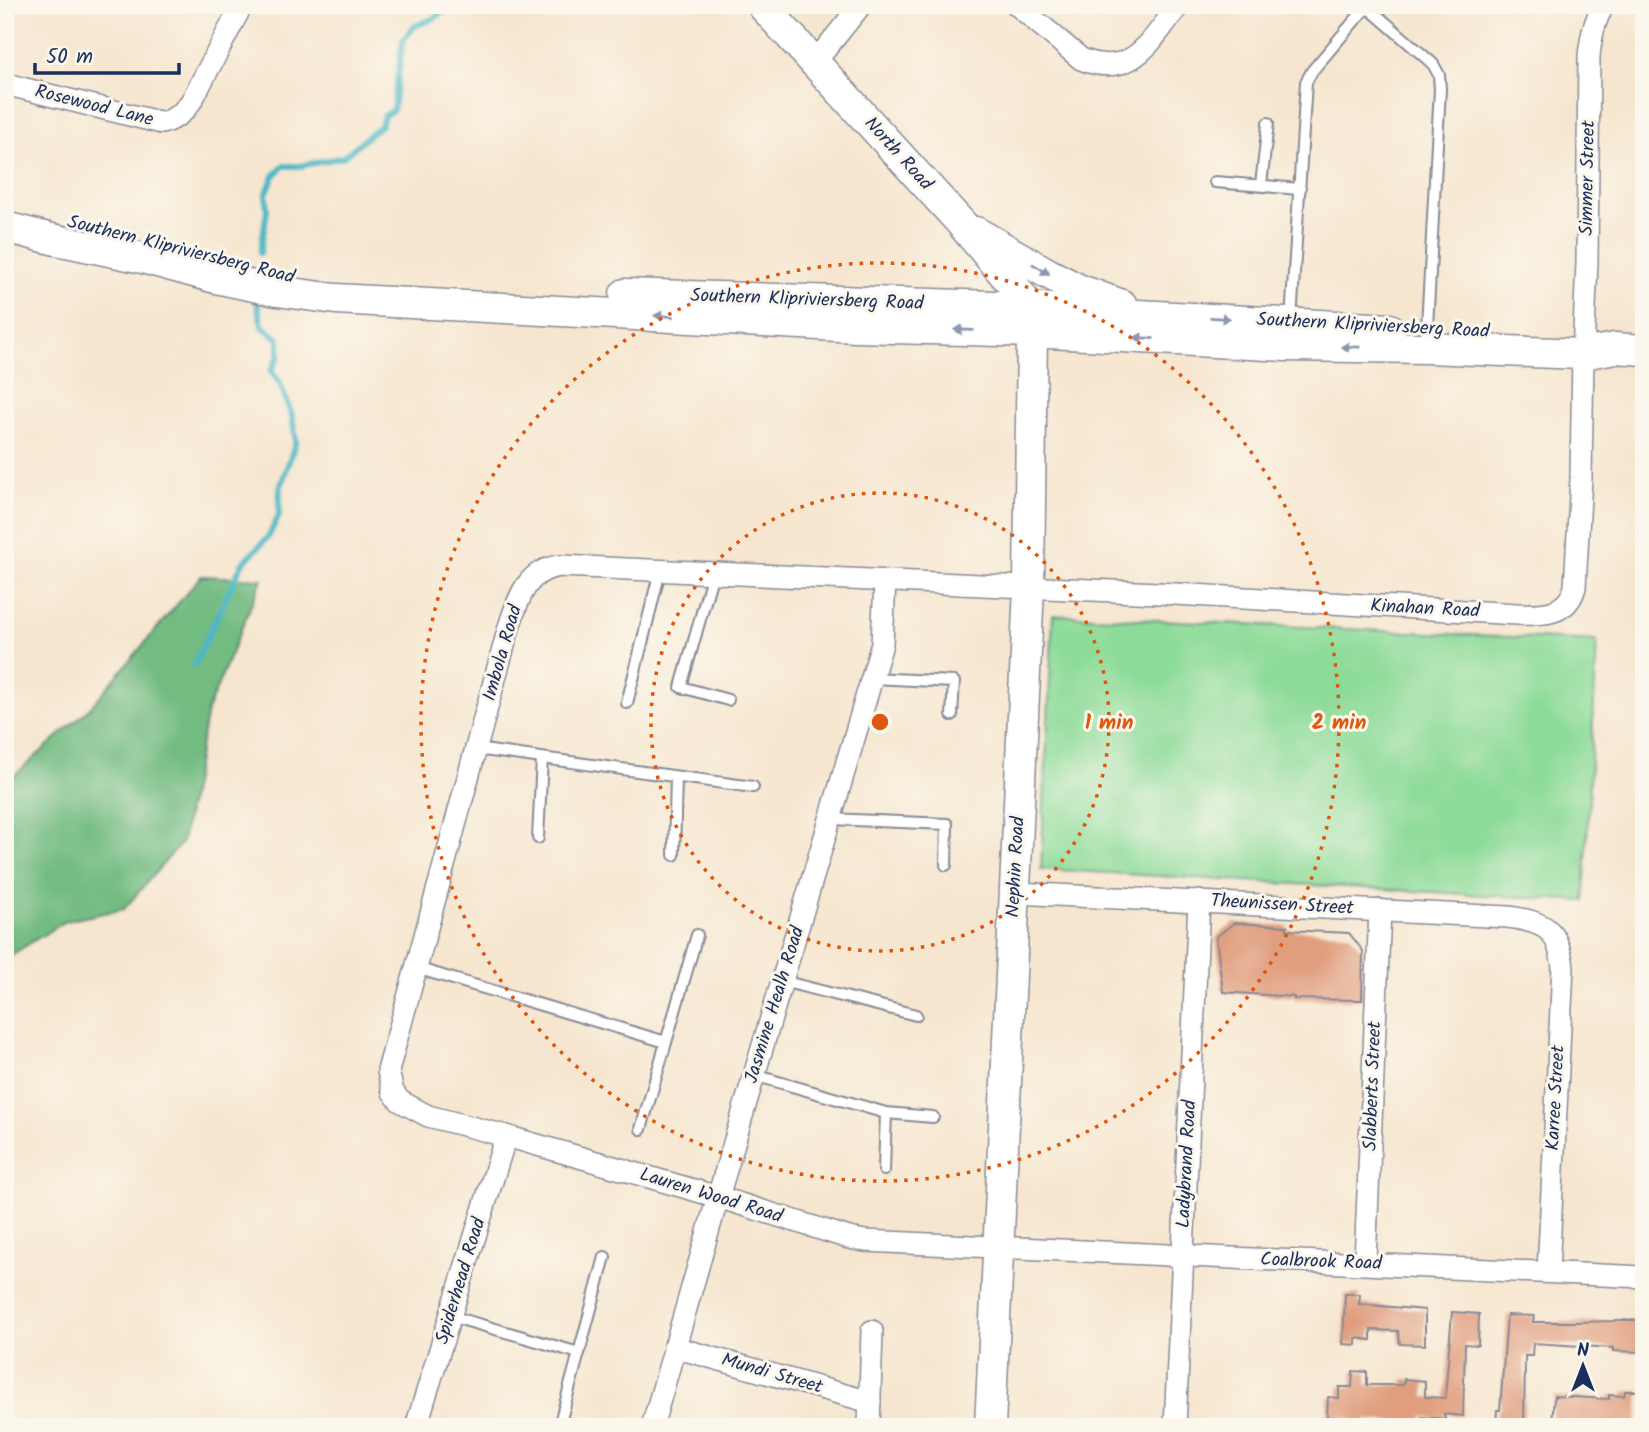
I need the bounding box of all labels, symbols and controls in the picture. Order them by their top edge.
scale bar [35,32,178,76]
text: 50 m [46,41,93,74]
street label: Rosewood Lane [31,77,157,135]
street label: North Road [856,110,940,198]
street label: Simmer Street [1572,119,1604,236]
street label: Southern Klipriviersberg Road [64,207,298,293]
one-way arrow [1032,263,1051,276]
street label: Southern Klipriviersberg Road [690,281,925,319]
street label: Southern Klipriviersberg Road [1256,305,1491,347]
one-way arrow [652,310,674,321]
one-way arrow [1209,313,1231,324]
one-way arrow [953,324,975,336]
one-way arrow [1132,333,1154,344]
one-way arrow [1340,341,1362,353]
street label: Kinahan Road [1369,591,1481,627]
street label: Imbola Road [475,601,531,705]
text: 1 min [1085,707,1133,740]
text: 2 min [1312,707,1366,740]
centre of rings [868,710,892,734]
street label: Nephin Road [998,815,1034,918]
street label: Theunissen Street [1210,886,1355,924]
street label: Jasmine Healh Road [737,922,813,1087]
street label: Slabberts Street [1356,1020,1390,1151]
street label: Karree Street [1538,1044,1574,1152]
street label: Ladybrand Road [1169,1099,1205,1229]
street label: Lauren Wood Road [636,1160,787,1232]
street label: Spiderhead Road [428,1214,495,1348]
street label: Coalbrook Road [1260,1245,1383,1279]
north arrow [1548,1330,1618,1400]
text: N [1577,1336,1589,1366]
street label: Mundi Street [718,1345,827,1403]

